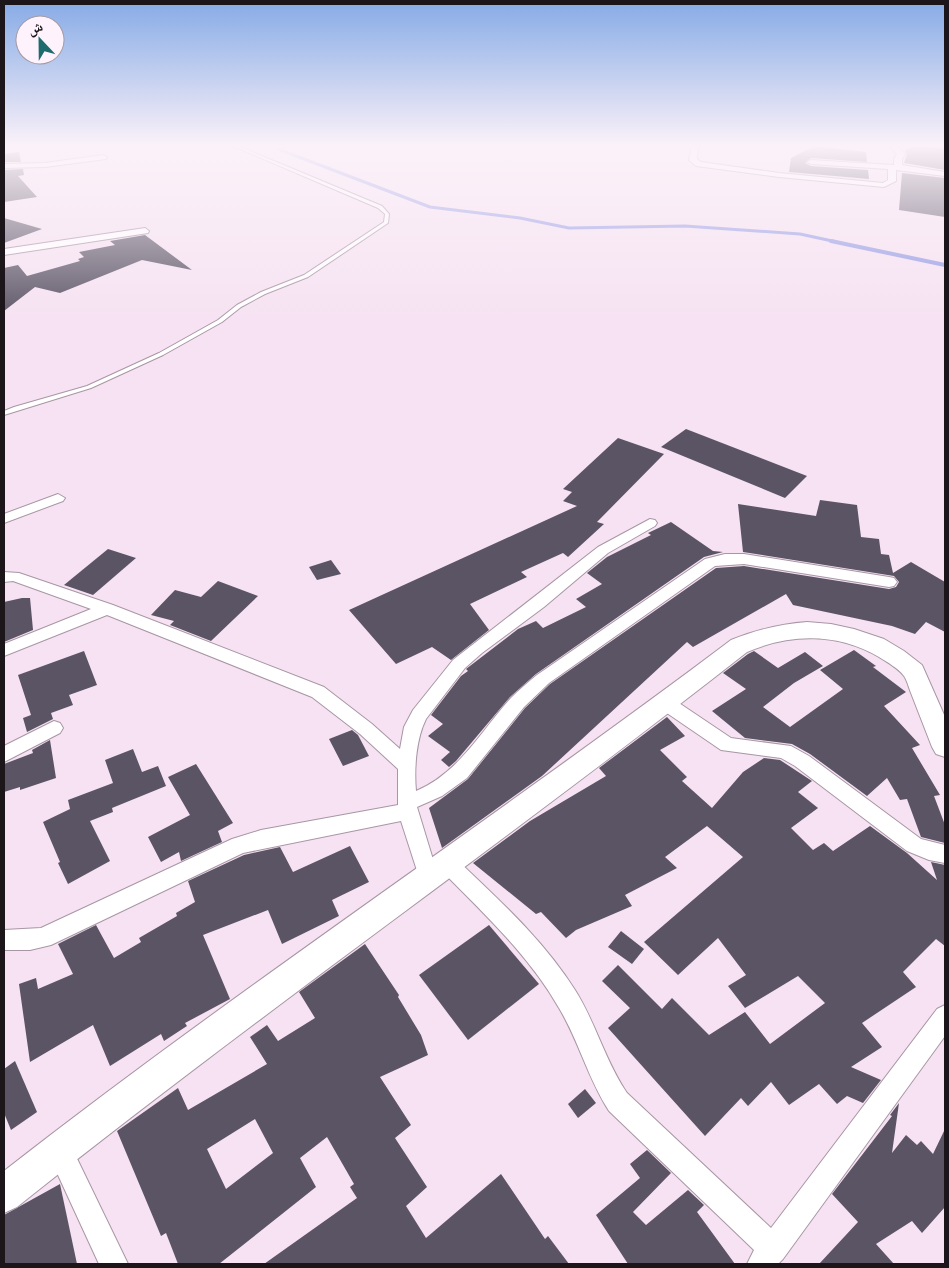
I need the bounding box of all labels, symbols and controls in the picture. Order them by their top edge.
north arrow [15,15,65,65]
text: ش [25,17,46,39]

